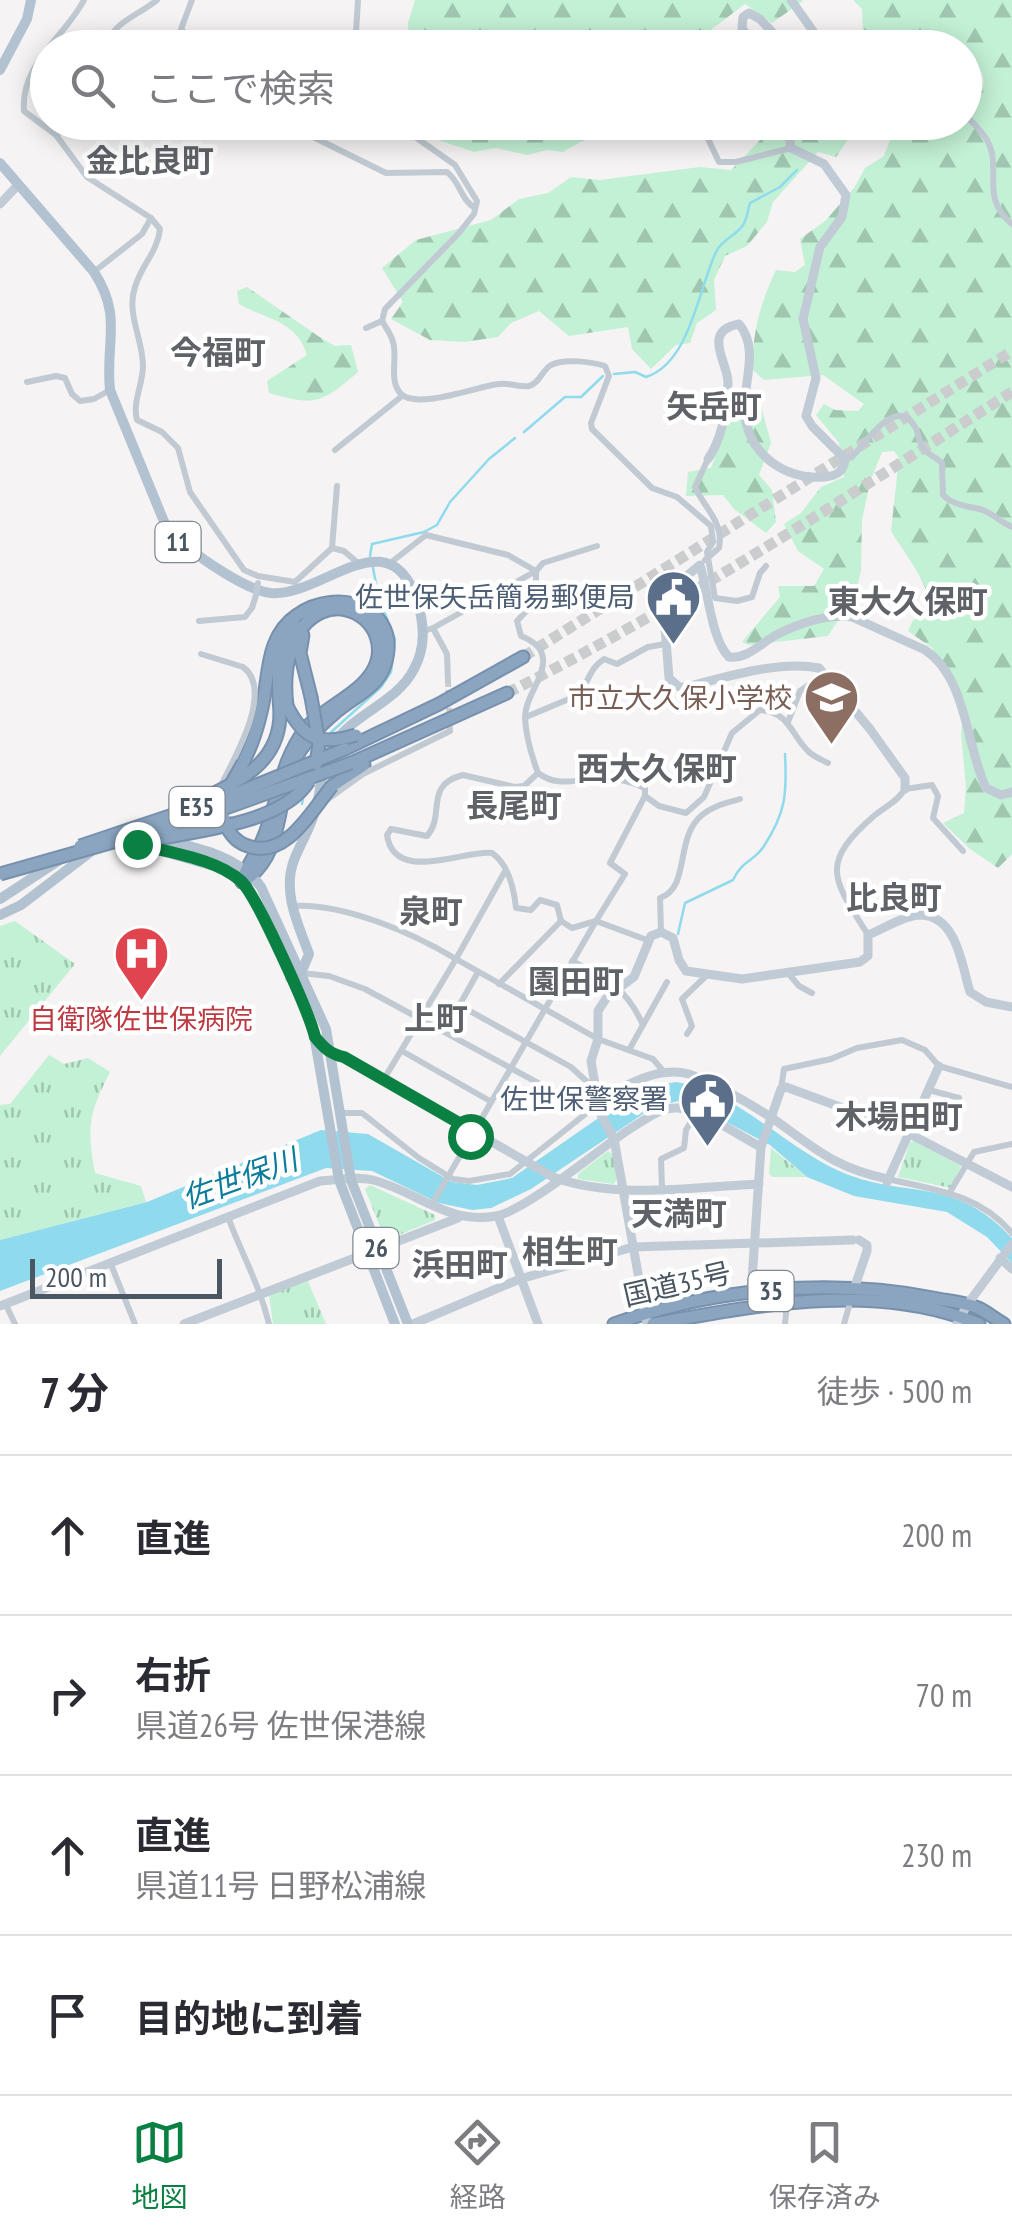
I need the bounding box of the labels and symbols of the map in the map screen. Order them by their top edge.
district label: 金比良町 [86,139,214,181]
district label: 今福町 [170,331,266,373]
district label: 矢岳町 [666,385,762,427]
road number: 11 [156,522,200,562]
public building icon: 佐世保矢岳簡易郵便局 [644,567,704,646]
place label: 佐世保矢岳簡易郵便局 [355,578,635,615]
district label: 東大久保町 [828,580,988,622]
school or university icon: 市立大久保小学校 [801,668,861,747]
place label: 市立大久保小学校 [568,679,792,716]
district label: 西大久保町 [577,747,737,789]
district label: 長尾町 [466,784,562,826]
road number: E35 [170,787,224,827]
route end [115,822,161,868]
district label: 比良町 [846,876,942,918]
district label: 泉町 [399,890,463,932]
hospital icon: 自衛隊佐世保病院 [111,923,171,1002]
district label: 園田町 [528,960,624,1002]
district label: 上町 [404,997,468,1039]
place label: 自衛隊佐世保病院 [29,1000,253,1037]
public building icon: 佐世保警察署 [677,1069,737,1148]
place label: 佐世保警察署 [500,1080,668,1117]
district label: 木場田町 [835,1095,963,1137]
route start [448,1114,494,1160]
water label: 佐世保川 [176,1138,305,1216]
district label: 天満町 [631,1192,727,1234]
road number: 26 [354,1228,398,1268]
district label: 相生町 [522,1230,618,1272]
district label: 浜田町 [412,1243,508,1285]
street label: 国道35号 [620,1253,734,1314]
scale bar [30,1254,222,1298]
road number: 35 [748,1271,794,1311]

